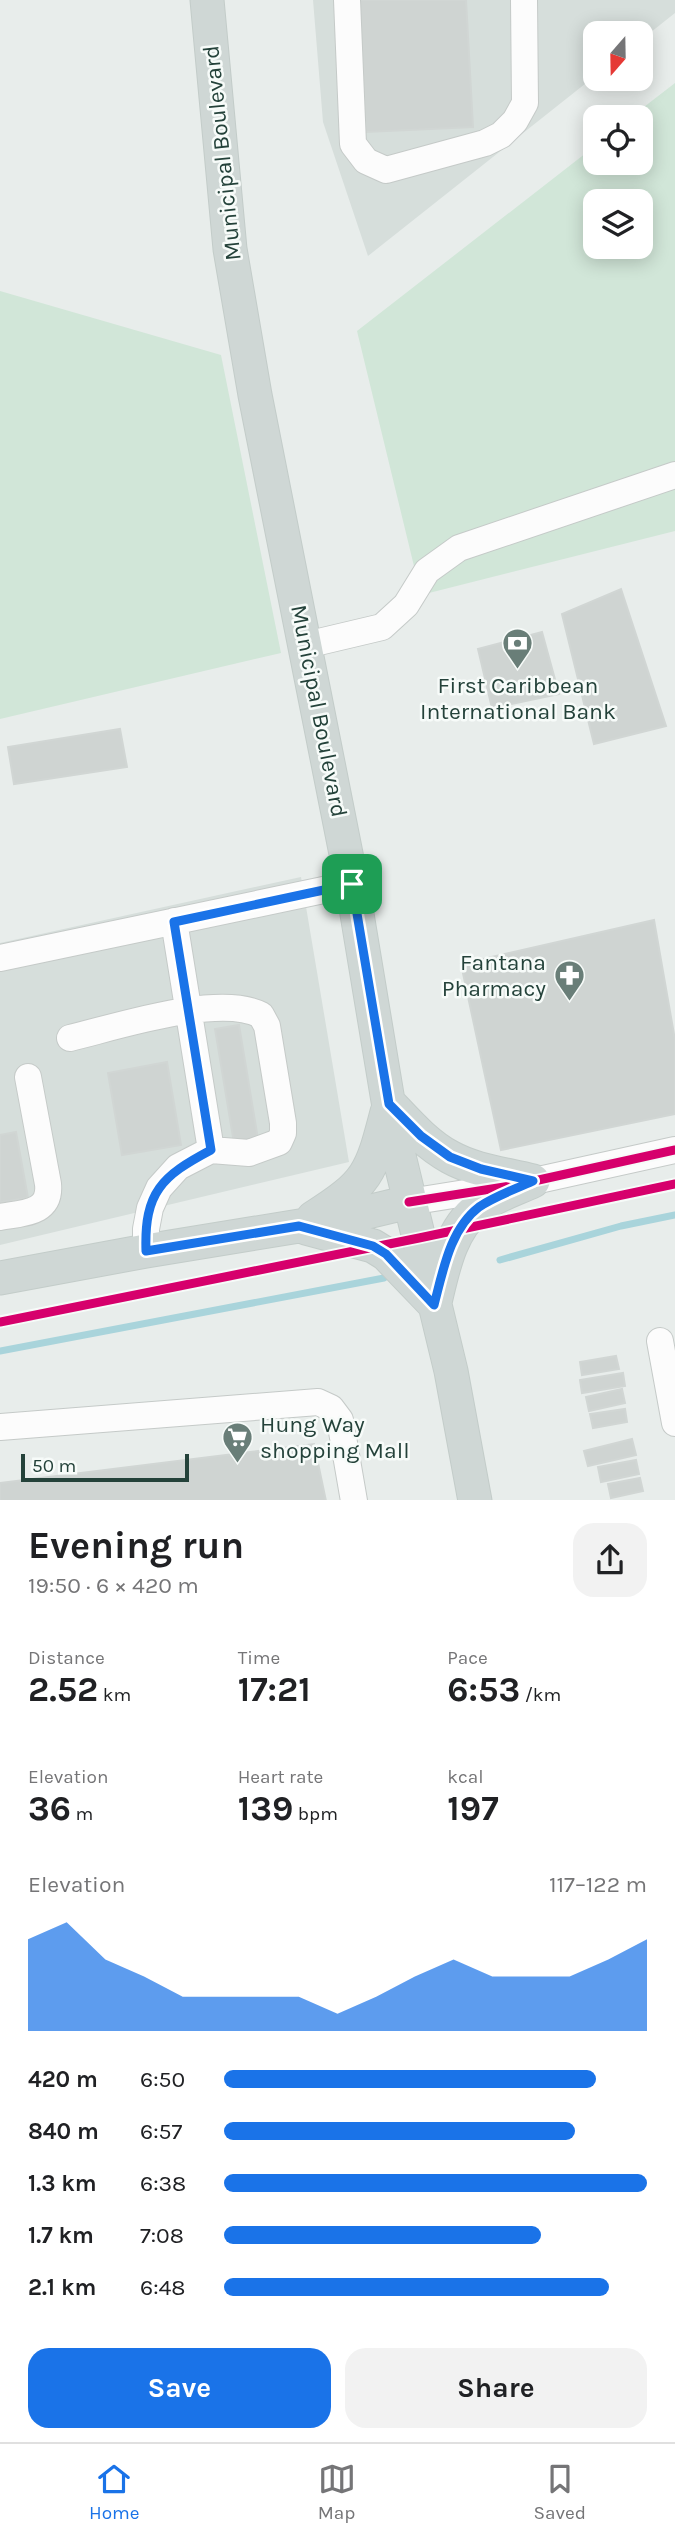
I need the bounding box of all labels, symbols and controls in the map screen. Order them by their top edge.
north arrow [583,21,653,91]
map controls [583,21,653,259]
street label: Municipal Boulevard [197,44,247,262]
button: locate [583,105,653,175]
button: layers [583,189,653,259]
street label: Municipal Boulevard [285,602,353,820]
bank icon: First Caribbean International Bank [501,627,535,671]
place label: First Caribbean International Bank [420,672,616,725]
pin [322,854,382,914]
icon: arrive [333,865,371,903]
place label: Fantana Pharmacy [442,949,546,1002]
pharmacy icon: Fantana Pharmacy [552,958,586,1002]
place label: Hung Way shopping Mall [260,1411,410,1464]
supermarket icon: Hung Way shopping Mall [220,1420,254,1464]
scale bar [21,1451,189,1483]
text: 50 m [32,1455,76,1477]
text: Evening run [28,1523,244,1568]
button: share [573,1523,647,1597]
text: 19:50 · 6 × 420 m [28,1572,199,1599]
text: Distance [28,1647,105,1669]
text: Time [238,1647,280,1669]
text: Pace [447,1647,488,1669]
text: 2.52 [28,1669,98,1710]
text: 17:21 [238,1669,311,1710]
text: 6:53 [447,1669,520,1710]
text: km [98,1684,131,1706]
text: /km [520,1684,561,1706]
text: Elevation [28,1766,108,1788]
text: Heart rate [238,1766,323,1788]
text: kcal [447,1766,484,1788]
text: 36 [28,1788,71,1829]
text: 139 [238,1788,293,1829]
text: 197 [447,1788,499,1829]
text: m [71,1803,93,1825]
text: bpm [293,1803,338,1825]
text: Elevation [28,1871,125,1898]
text: 117–122 m [549,1871,647,1898]
text: 420 m [28,2066,98,2093]
text: 6:50 [140,2066,185,2093]
text: 840 m [28,2118,99,2145]
text: 6:57 [140,2118,182,2145]
text: 1.3 km [28,2170,97,2197]
text: 6:38 [140,2170,186,2197]
text: 1.7 km [28,2222,94,2249]
text: 7:08 [140,2222,184,2249]
text: 2.1 km [28,2274,96,2301]
text: 6:48 [140,2274,185,2301]
button: Save [28,2348,331,2428]
button: Share [345,2348,647,2428]
tab: Home [89,2460,140,2524]
tab: Map [318,2460,356,2524]
tab: Saved [534,2460,586,2524]

